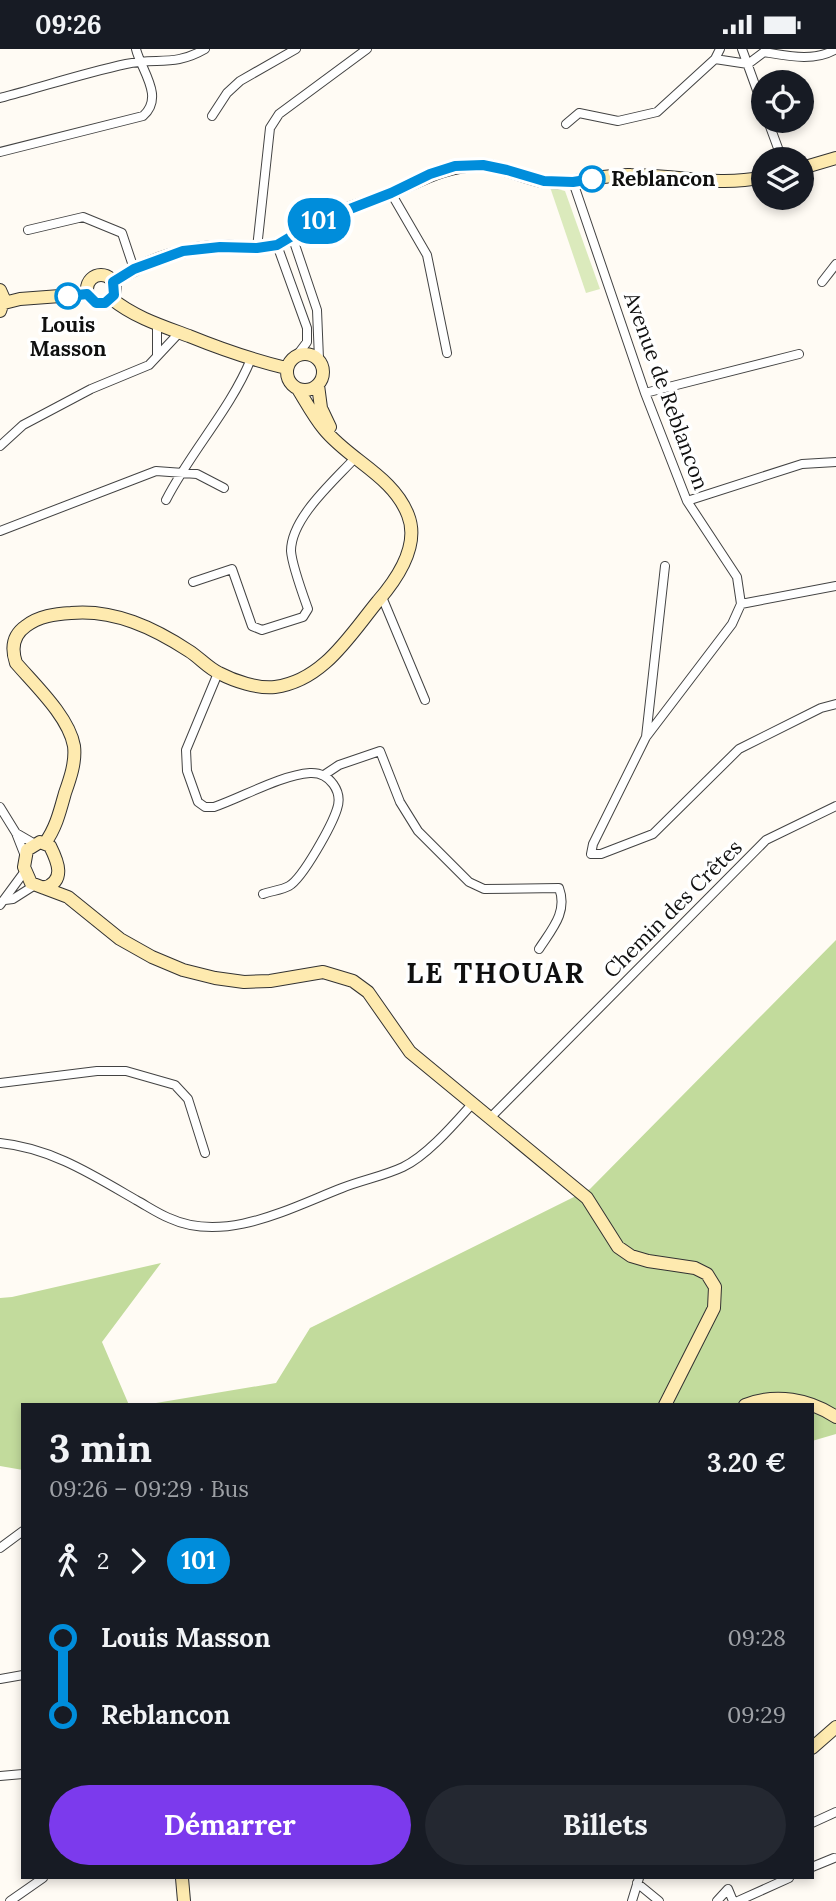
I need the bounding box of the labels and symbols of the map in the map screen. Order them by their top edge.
place label: Reblancon [611,165,715,192]
marker: Reblancon [579,166,605,192]
line badge: 101 [279,198,359,244]
marker: Louis Masson [55,283,81,309]
street label: Avenue de Reblancon [618,287,715,494]
place label: Louis Masson [30,311,106,362]
street label: Chemin des Crêtes [598,834,748,984]
district label: LE THOUAR [406,955,586,991]

